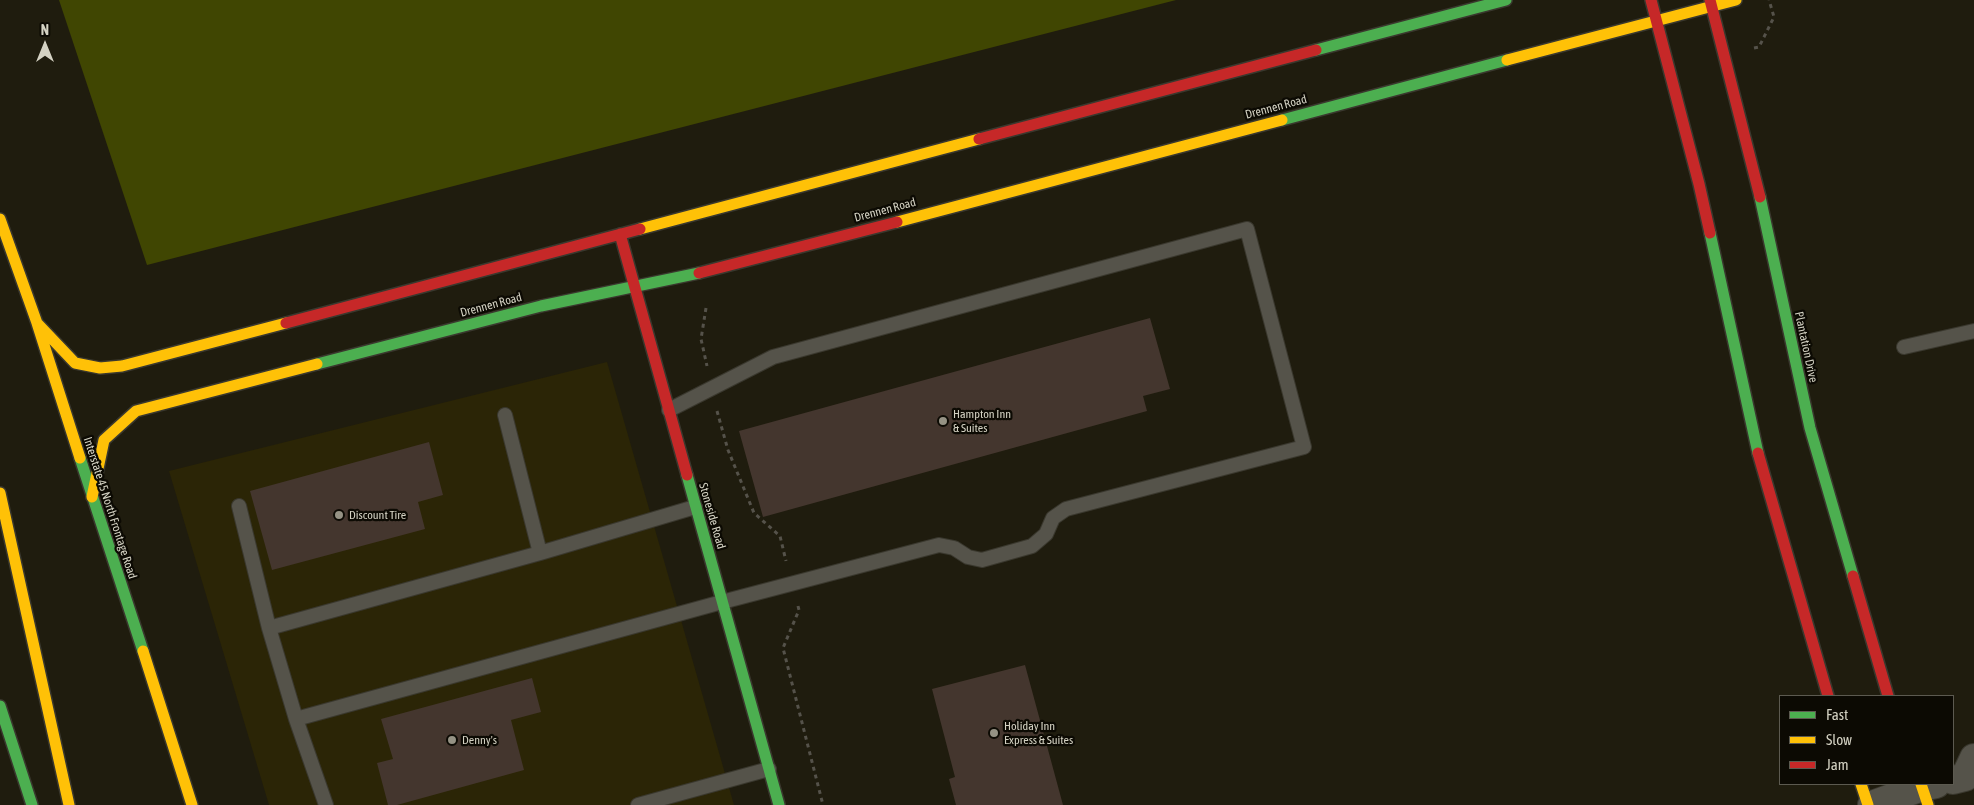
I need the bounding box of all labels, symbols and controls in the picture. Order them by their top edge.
north arrow [20,20,70,70]
text: N [41,22,49,38]
street label: Drennen Road [1244,92,1308,122]
street label: Drennen Road [853,195,917,225]
street label: Drennen Road [459,290,523,320]
street label: Plantation Drive [1791,310,1821,384]
place label: Hampton Inn & Suites [953,407,1011,435]
marker: Hampton Inn & Suites [937,415,949,427]
street label: Interstate 45 North Frontage Road [80,435,140,581]
street label: Stoneside Road [696,481,728,551]
place label: Discount Tire [349,508,406,522]
marker: Discount Tire [333,509,345,521]
legend [1779,695,1954,785]
text: Fast [1826,706,1848,723]
place label: Holiday Inn Express & Suites [1004,719,1073,747]
marker: Holiday Inn Express & Suites [988,727,1000,739]
text: Slow [1826,731,1852,748]
place label: Denny's [462,733,497,747]
marker: Denny's [446,734,458,746]
text: Jam [1826,756,1849,773]

